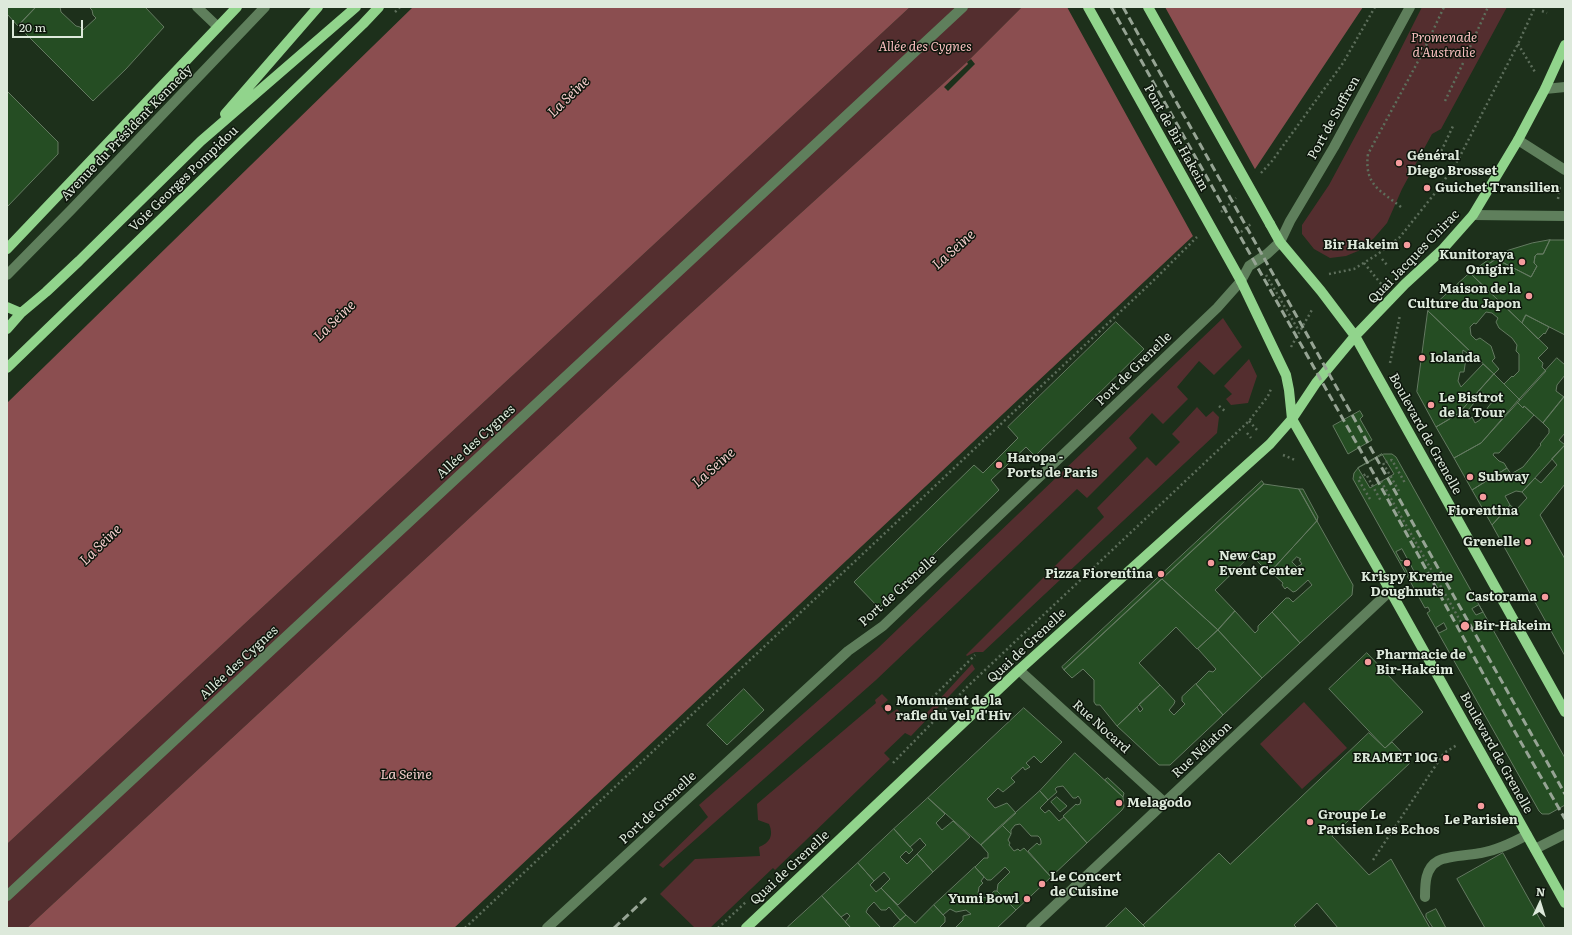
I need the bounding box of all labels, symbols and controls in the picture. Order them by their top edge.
scale bar [14,12,85,38]
text: 20 m [19,18,46,36]
park label: Promenade d'Australie [1411,30,1477,61]
park label: Allée des Cygnes [878,39,972,55]
street label: Avenue du Président Kennedy [58,62,196,204]
water label: La Seine [545,73,593,121]
street label: Port de Suffren [1305,74,1363,162]
street label: Pont de Bir Hakeim [1140,82,1212,194]
street label: Voie Georges Pompidou [126,123,242,235]
place label: Général Diego Brosset [1407,148,1497,179]
marker: Général Diego Brosset [1394,158,1404,168]
place label: Guichet Transilien [1435,180,1560,196]
marker: Guichet Transilien [1422,183,1432,193]
street label: Quai Jacques Chirac [1365,207,1463,307]
water label: La Seine [929,226,979,274]
place label: Bir Hakeim [1324,237,1399,253]
marker: Bir Hakeim [1402,240,1412,250]
place label: Kunitoraya Onigiri [1439,247,1514,278]
marker: Kunitoraya Onigiri [1517,257,1527,267]
place label: Maison de la Culture du Japon [1408,281,1521,312]
marker: Maison de la Culture du Japon [1524,291,1534,301]
water label: La Seine [311,297,359,345]
street label: Port de Grenelle [1093,329,1175,409]
place label: Iolanda [1430,350,1480,366]
marker: Iolanda [1417,353,1427,363]
street label: Boulevard de Grenelle [1385,371,1465,497]
place label: Le Bistrot de la Tour [1439,390,1505,421]
marker: Le Bistrot de la Tour [1426,400,1436,410]
street label: Allée des Cygnes [434,402,518,482]
water label: La Seine [689,444,739,492]
place label: Haropa - Ports de Paris [1007,450,1098,481]
marker: Haropa - Ports de Paris [994,460,1004,470]
place label: Subway [1478,469,1529,485]
marker: Subway [1465,472,1475,482]
marker: Fiorentina [1478,492,1488,502]
place label: Fiorentina [1448,503,1518,519]
water label: La Seine [77,521,125,569]
place label: Grenelle [1463,534,1520,550]
marker: Grenelle [1523,537,1533,547]
place label: New Cap Event Center [1219,548,1304,579]
street label: Port de Grenelle [856,552,940,630]
marker: New Cap Event Center [1206,558,1216,568]
marker: Krispy Kreme Doughnuts [1402,558,1412,568]
place label: Pizza Fiorentina [1045,566,1153,582]
marker: Pizza Fiorentina [1156,569,1166,579]
place label: Krispy Kreme Doughnuts [1361,569,1453,600]
place label: Castorama [1466,589,1537,605]
marker: Castorama [1540,592,1550,602]
street label: Quai de Grenelle [984,606,1070,686]
place label: Bir-Hakeim [1474,618,1551,634]
marker: Bir-Hakeim [1459,620,1471,632]
street label: Allée des Cygnes [197,623,281,703]
place label: Pharmacie de Bir-Hakeim [1376,647,1466,678]
marker: Pharmacie de Bir-Hakeim [1363,657,1373,667]
street label: Boulevard de Grenelle [1456,690,1536,816]
place label: Monument de la rafle du Vel' d'Hiv [896,693,1011,724]
street label: Rue Nocard [1069,697,1133,757]
marker: Monument de la rafle du Vel' d'Hiv [883,703,893,713]
street label: Rue Nélaton [1169,719,1235,781]
place label: ERAMET 10G [1353,750,1438,766]
marker: ERAMET 10G [1441,753,1451,763]
water label: La Seine [380,767,432,783]
street label: Port de Grenelle [616,768,700,848]
place label: Melagodo [1127,795,1191,811]
marker: Melagodo [1114,798,1124,808]
marker: Le Parisien [1476,801,1486,811]
place label: Groupe Le Parisien Les Echos [1318,807,1439,838]
place label: Le Parisien [1444,812,1518,828]
marker: Groupe Le Parisien Les Echos [1305,817,1315,827]
street label: Quai de Grenelle [747,828,833,908]
place label: Le Concert de Cuisine [1050,869,1121,900]
marker: Le Concert de Cuisine [1037,879,1047,889]
north arrow [1520,883,1560,923]
text: N [1536,883,1546,899]
place label: Yumi Bowl [948,891,1019,907]
marker: Yumi Bowl [1022,894,1032,904]

